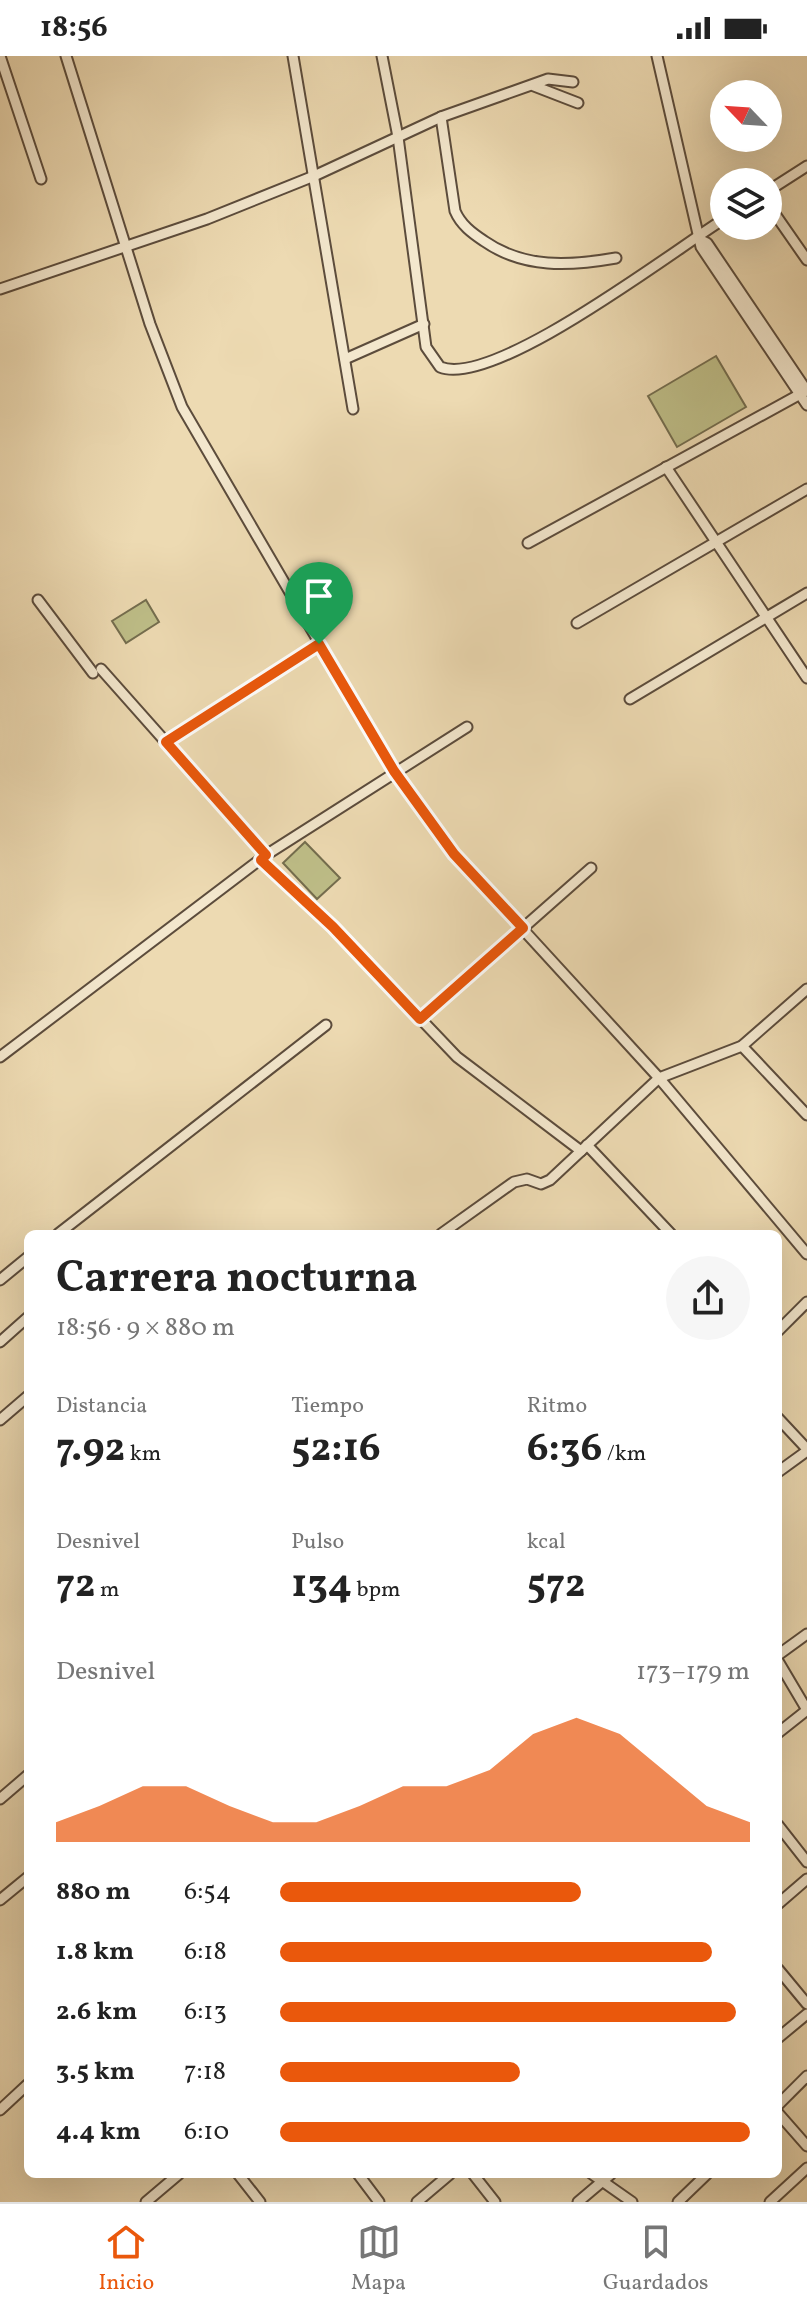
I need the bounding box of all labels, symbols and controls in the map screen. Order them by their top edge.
text: 18:56 [40,7,108,49]
north arrow [710,80,782,152]
map controls [710,80,782,240]
button: layers [710,168,782,240]
pin [285,562,353,644]
icon: arrive [297,574,341,618]
text: Carrera nocturna [56,1249,418,1310]
button: share [666,1256,750,1340]
text: 18:56 · 9 × 880 m [56,1310,235,1346]
text: Distancia [56,1391,147,1422]
text: Tiempo [291,1391,364,1422]
text: Ritmo [527,1391,587,1422]
text: 7.92 [56,1422,125,1478]
text: 52:16 [291,1422,381,1478]
text: 6:36 [527,1422,602,1478]
text: km [125,1439,161,1470]
text: /km [602,1439,646,1470]
text: Desnivel [56,1527,140,1558]
text: Pulso [291,1527,344,1558]
text: kcal [527,1527,566,1558]
text: 72 [56,1558,96,1614]
text: 134 [291,1558,352,1614]
text: 572 [527,1558,585,1614]
text: m [96,1575,119,1606]
text: bpm [352,1575,401,1606]
text: Desnivel [56,1654,155,1690]
text: 173–179 m [636,1654,750,1690]
text: 880 m [56,1874,131,1910]
text: 6:54 [184,1874,231,1910]
text: 1.8 km [56,1934,134,1970]
text: 6:18 [184,1934,227,1970]
text: 2.6 km [56,1994,137,2030]
text: 6:13 [184,1994,227,2030]
text: 3.5 km [56,2054,135,2090]
text: 7:18 [184,2054,226,2090]
text: 4.4 km [56,2114,141,2150]
text: 6:10 [184,2114,229,2150]
tab: Inicio [98,2220,154,2299]
tab: Mapa [351,2220,406,2299]
tab: Guardados [603,2220,709,2299]

